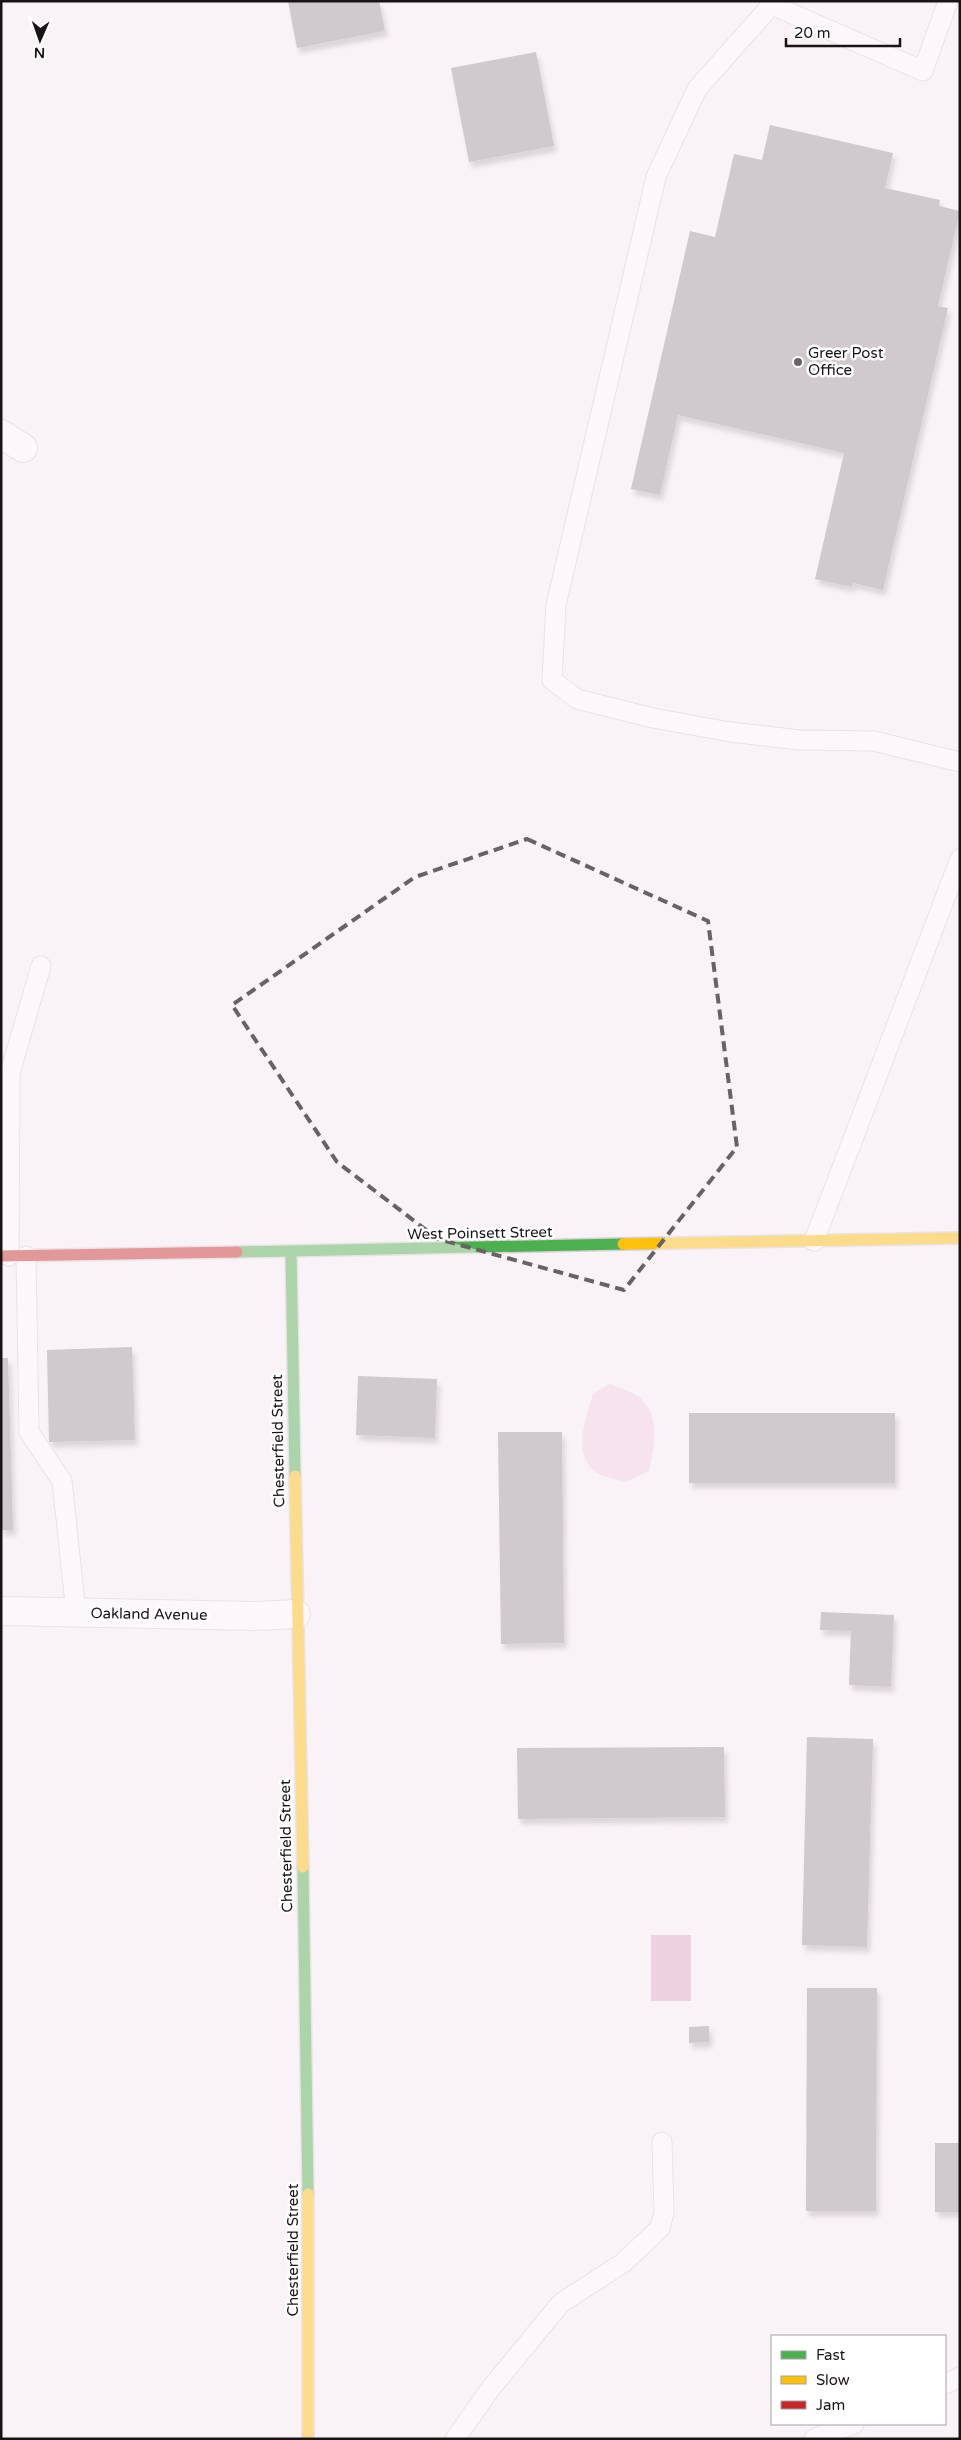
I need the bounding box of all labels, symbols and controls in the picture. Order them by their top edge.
north arrow [15,15,65,65]
scale bar [786,15,900,47]
text: 20 m [794,24,831,42]
text: N [34,44,45,61]
place label: Greer Post Office [808,344,884,379]
marker: Greer Post Office [792,356,804,368]
street label: West Poinsett Street [407,1223,553,1243]
street label: Chesterfield Street [268,1374,288,1508]
street label: Oakland Avenue [90,1604,208,1624]
street label: Chesterfield Street [276,1779,296,1913]
street label: Chesterfield Street [284,2183,302,2317]
legend [771,2335,946,2425]
text: Fast [816,2346,846,2364]
text: Slow [816,2371,850,2389]
text: Jam [816,2396,845,2414]

